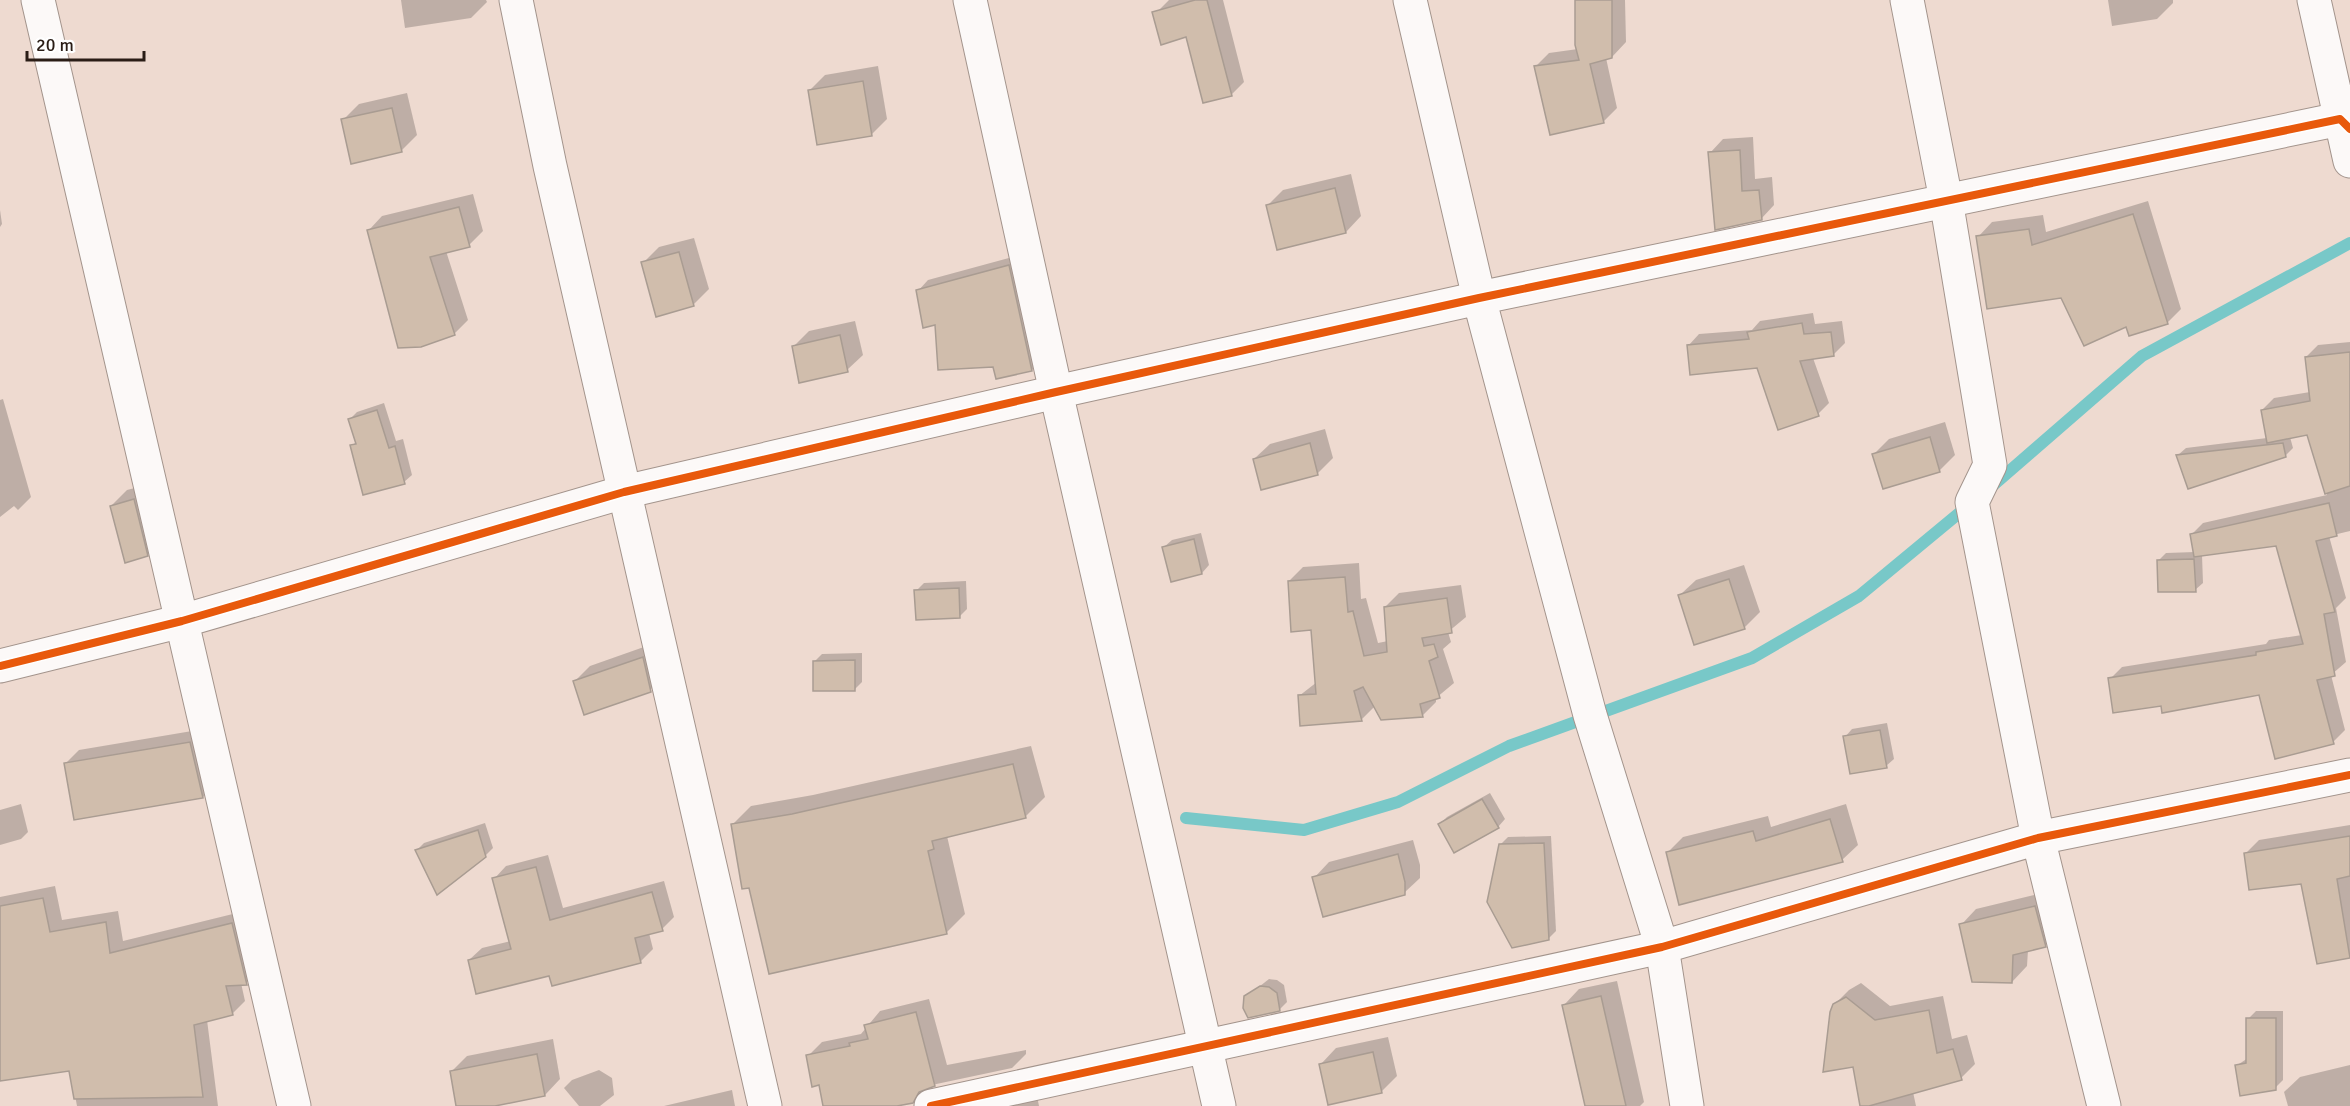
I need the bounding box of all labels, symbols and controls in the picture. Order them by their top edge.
scale bar [27,24,144,62]
text: 20 m [36,34,74,56]

